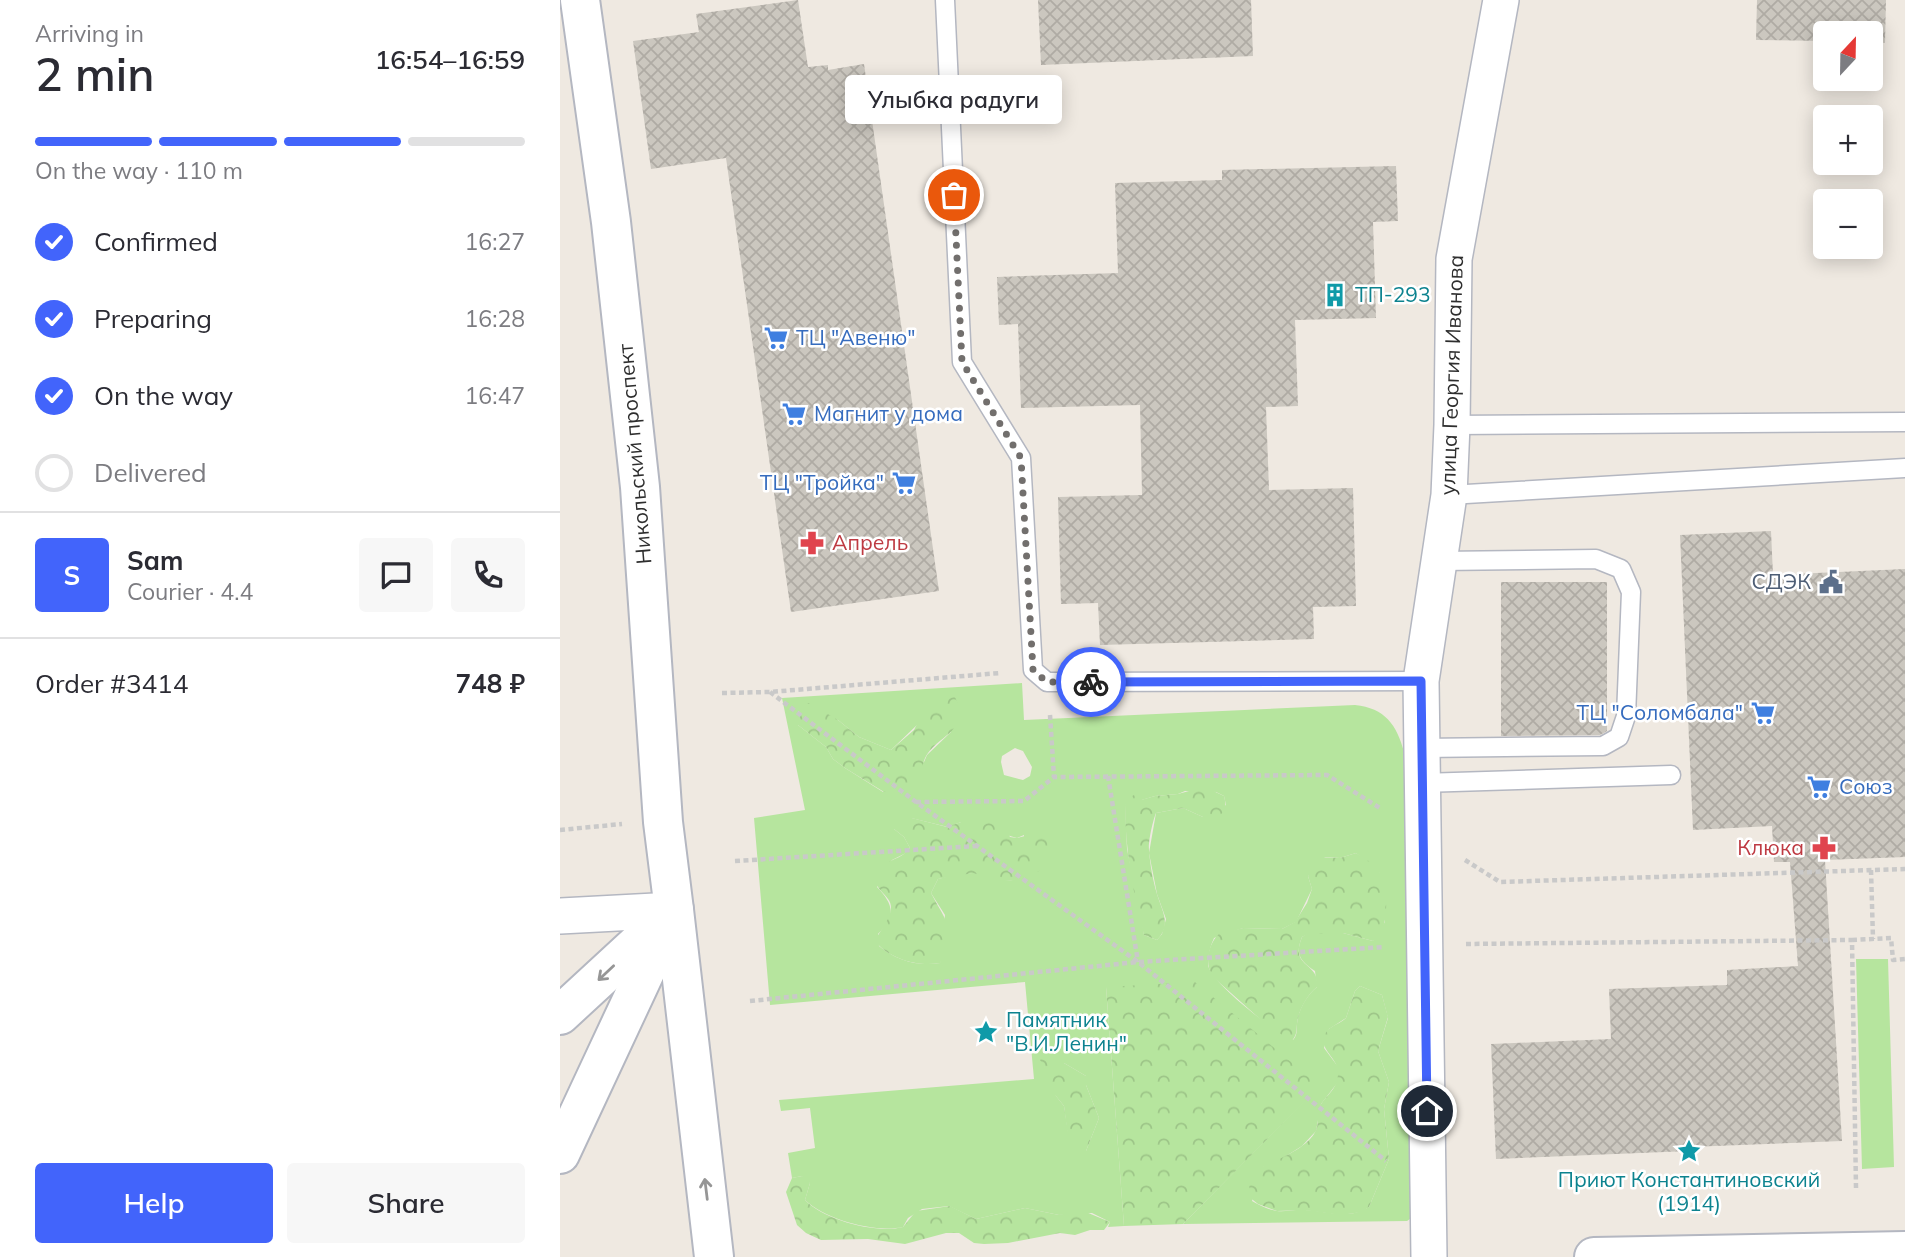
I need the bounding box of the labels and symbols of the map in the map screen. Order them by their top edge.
north arrow [1813,21,1883,91]
callout: Улыбка радуги [846,76,1062,125]
pin [924,165,984,225]
street label: улица Георгия Иванова [1434,254,1468,496]
building icon: ТП-293 [1321,281,1349,309]
place label: ТП-293 [1355,281,1431,307]
supermarket icon: ТЦ "Авеню" [762,324,790,352]
place label: ТЦ "Авеню" [796,324,915,350]
street label: Никольский проспект [611,342,657,565]
supermarket icon: Магнит у дома [780,400,808,428]
place label: Магнит у дома [814,400,963,426]
place label: ТЦ "Тройка" [760,469,884,495]
supermarket icon: ТЦ "Тройка" [890,469,918,497]
pharmacy icon: Апрель [798,529,826,557]
place label: Апрель [832,529,908,555]
place label: СДЭК [1752,568,1811,594]
public building icon: СДЭК [1817,568,1845,596]
courier [1056,647,1126,717]
place label: ТЦ "Соломбала" [1577,699,1743,725]
supermarket icon: ТЦ "Соломбала" [1749,699,1777,727]
supermarket icon: Союз [1805,773,1833,801]
place label: Союз [1839,773,1893,799]
place label: Клюка [1737,834,1804,860]
pharmacy icon: Клюка [1810,834,1838,862]
one-way arrow [597,965,615,981]
place label: Памятник "В.И.Ленин" [1006,1006,1127,1056]
place icon: Памятник "В.И.Ленин" [972,1018,1000,1046]
pin [1397,1081,1457,1141]
place icon: Приют Константиновский (1914) [1675,1137,1703,1165]
place label: Приют Константиновский (1914) [1558,1166,1820,1216]
one-way arrow [700,1178,713,1201]

